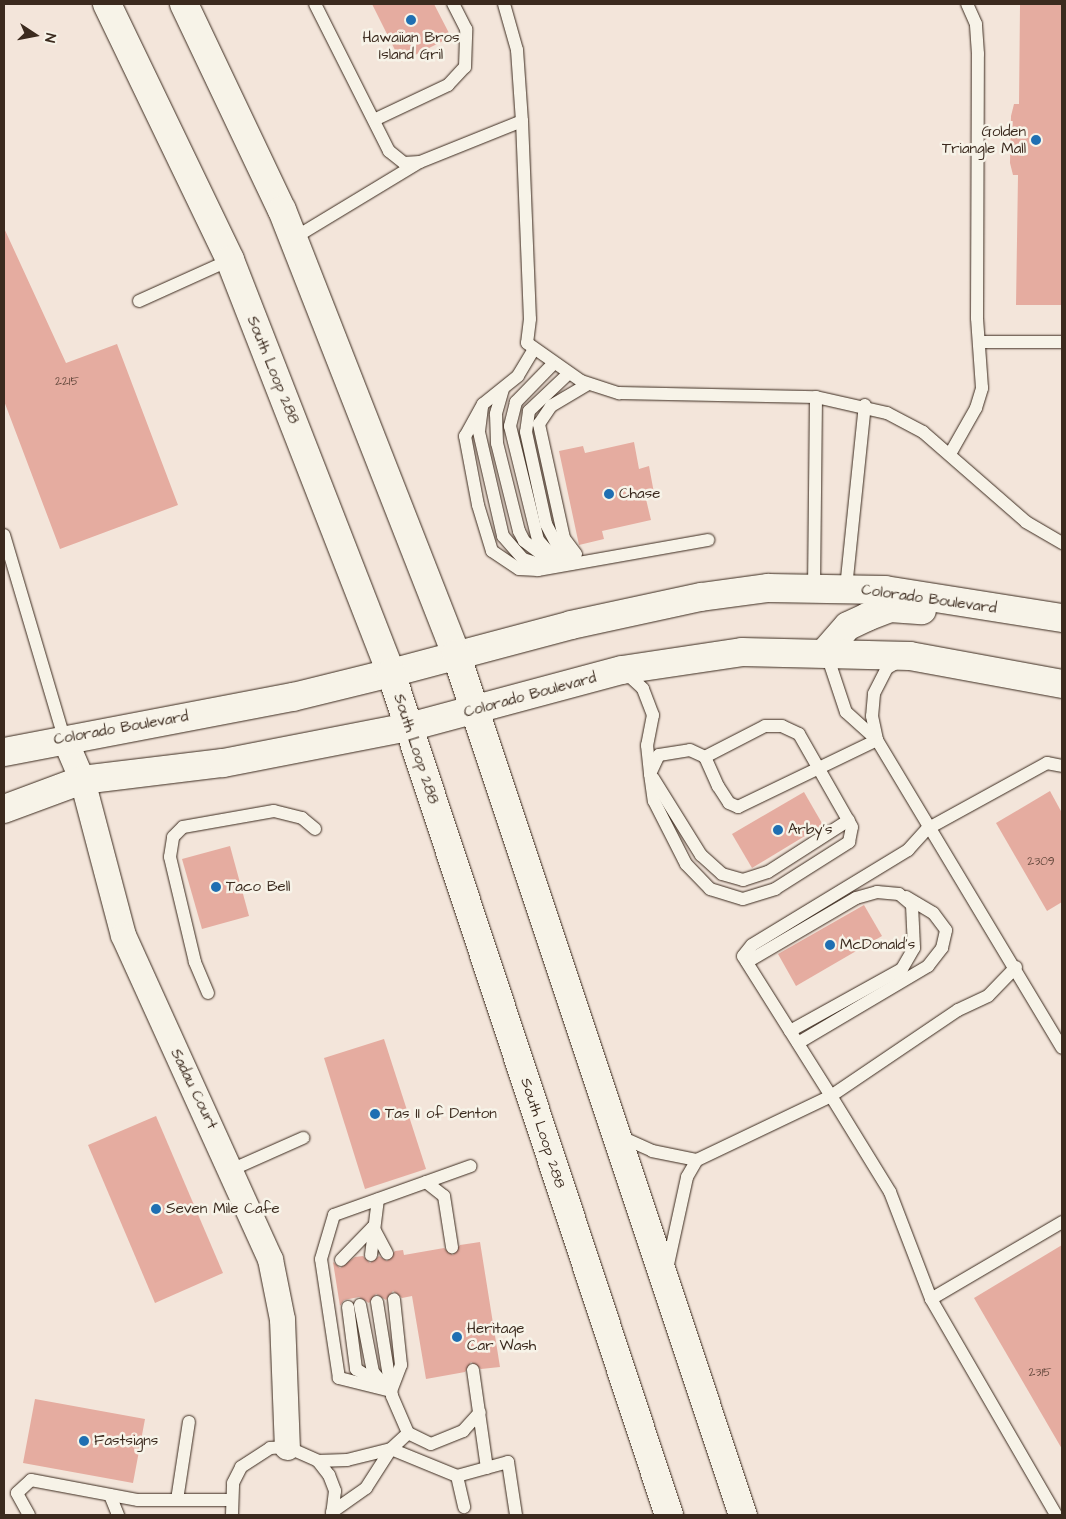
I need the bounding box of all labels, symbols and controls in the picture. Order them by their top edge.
north arrow [10,10,60,60]
marker: Hawaiian Bros Island Gril [405,14,417,26]
place label: Hawaiian Bros Island Gril [362,28,460,63]
text: N [39,32,60,44]
place label: Golden Triangle Mall [942,122,1026,157]
marker: Golden Triangle Mall [1030,134,1042,146]
street label: South Loop 288 [243,313,303,427]
house number: 2215 [55,375,79,389]
place label: Chase [619,485,660,503]
marker: Chase [603,488,615,500]
street label: Colorado Boulevard [860,581,998,617]
street label: Colorado Boulevard [462,669,598,721]
street label: South Loop 288 [390,692,442,806]
street label: Colorado Boulevard [52,707,190,749]
place label: Arby's [788,821,833,839]
marker: Arby's [772,824,784,836]
house number: 2309 [1027,855,1055,869]
place label: Taco Bell [226,878,290,896]
marker: Taco Bell [210,881,222,893]
place label: McDonald's [840,936,915,954]
marker: McDonald's [824,939,836,951]
street label: Sadau Court [167,1046,221,1132]
street label: South Loop 288 [517,1076,569,1190]
place label: Tas II of Denton [385,1105,497,1123]
marker: Tas II of Denton [369,1108,381,1120]
place label: Seven Mile Cafe [166,1200,280,1218]
marker: Seven Mile Cafe [150,1203,162,1215]
place label: Heritage Car Wash [467,1319,536,1354]
marker: Heritage Car Wash [451,1331,463,1343]
house number: 2315 [1028,1366,1052,1380]
place label: Fastsigns [94,1432,158,1450]
marker: Fastsigns [78,1435,90,1447]

